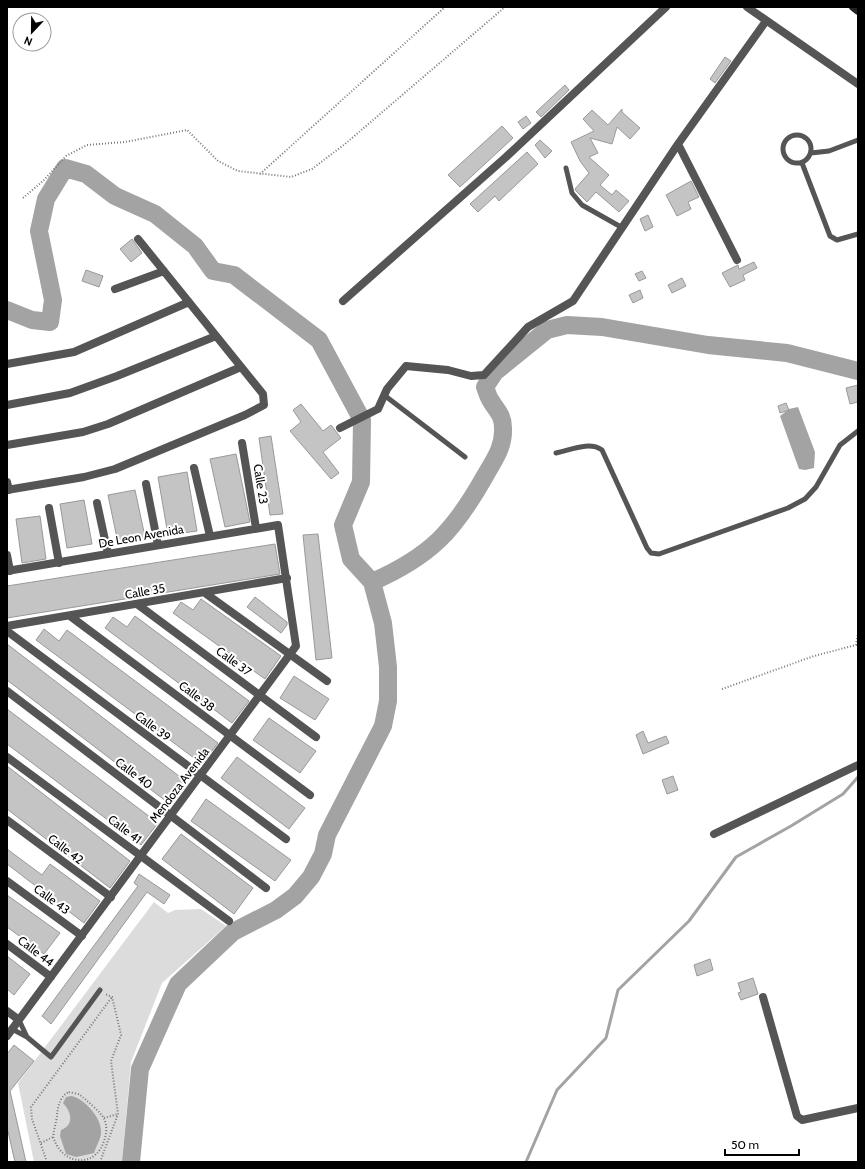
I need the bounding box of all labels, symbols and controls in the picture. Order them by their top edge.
north arrow [12,12,52,52]
text: N [22,33,34,49]
street label: Calle 23 [250,463,272,505]
street label: De Leon Avenida [97,521,185,551]
street label: Calle 35 [124,580,166,602]
street label: Calle 37 [213,643,255,679]
street label: Calle 38 [176,678,218,714]
street label: Calle 39 [132,708,174,744]
street label: Mendoza Avenida [146,744,212,826]
street label: Calle 40 [112,754,156,792]
street label: Calle 41 [105,811,145,847]
street label: Calle 42 [45,831,87,867]
street label: Calle 43 [31,881,73,917]
street label: Calle 44 [15,933,57,970]
scale bar [725,1131,799,1157]
text: 50 m [731,1137,759,1152]

